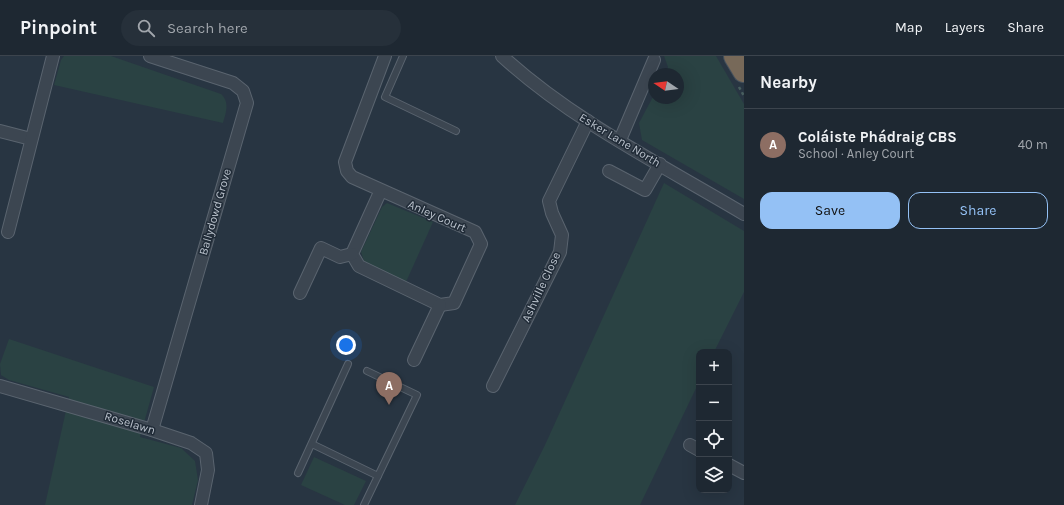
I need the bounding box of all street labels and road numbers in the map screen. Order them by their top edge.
street label: Esker Lane North [577,110,663,170]
street label: Ballydowd Grove [196,167,234,257]
street label: Anley Court [406,197,469,235]
street label: Ashville Close [519,250,563,324]
street label: Roselawn [103,409,157,437]

